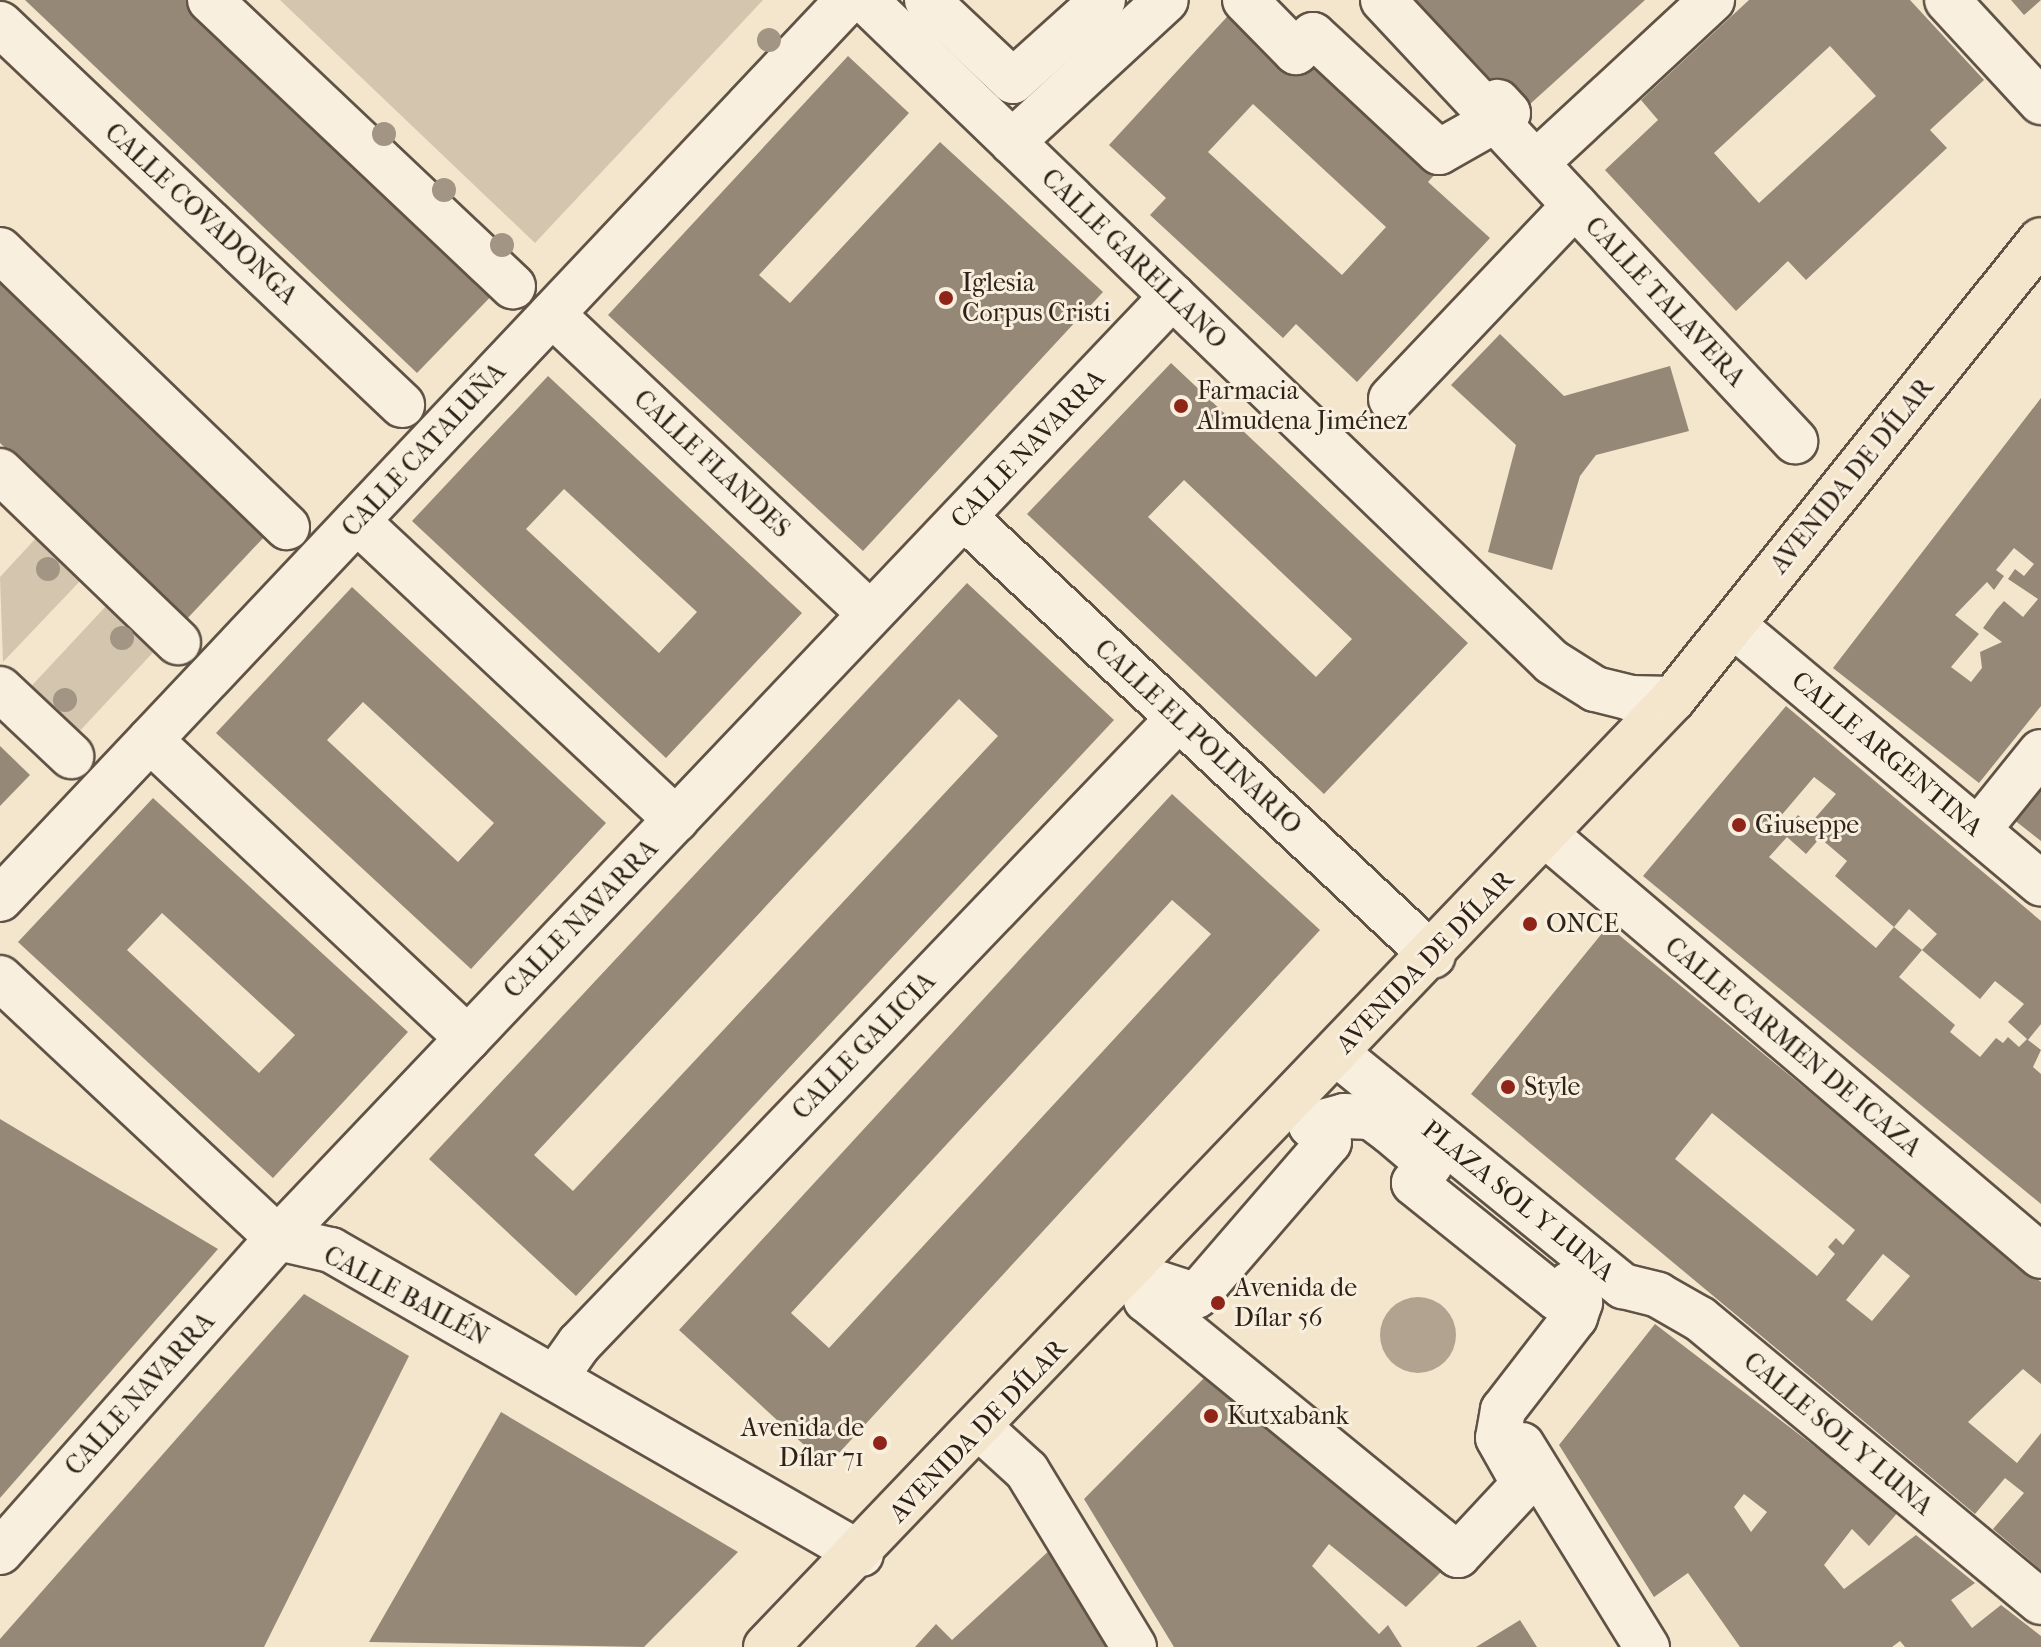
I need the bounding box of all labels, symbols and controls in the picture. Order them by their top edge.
street label: CALLE COVADONGA [98,117,304,311]
street label: CALLE GARELLANO [1035,162,1233,356]
street label: CALLE TALAVERA [1578,211,1752,393]
place label: Iglesia Corpus Cristi [962,267,1111,328]
marker: Iglesia Corpus Cristi [937,289,955,307]
street label: CALLE CATALUÑA [335,357,513,543]
street label: CALLE NAVARRA [944,363,1112,535]
street label: AVENIDA DE DÍLAR [1764,372,1940,580]
place label: Farmacia Almudena Jiménez [1197,375,1408,436]
street label: CALLE FLANDES [627,384,797,544]
marker: Farmacia Almudena Jiménez [1172,397,1190,415]
street label: CALLE EL POLINARIO [1088,633,1308,841]
street label: CALLE ARGENTINA [1785,665,1989,843]
place label: Giuseppe [1755,809,1859,841]
marker: Giuseppe [1730,816,1748,834]
street label: CALLE NAVARRA [497,833,665,1005]
street label: AVENIDA DE DÍLAR [1330,864,1520,1060]
place label: ONCE [1546,908,1619,940]
marker: ONCE [1521,915,1539,933]
street label: CALLE CARMEN DE ICAZA [1659,931,1927,1163]
street label: CALLE GALICIA [786,966,942,1126]
place label: Style [1524,1071,1580,1103]
marker: Style [1499,1078,1517,1096]
street label: PLAZA SOL Y LUNA [1416,1114,1620,1288]
street label: CALLE BAILÉN [318,1239,494,1353]
place label: Avenida de Dílar 56 [1234,1272,1357,1334]
marker: Avenida de Dílar 56 [1209,1294,1227,1312]
street label: CALLE NAVARRA [59,1306,221,1482]
street label: AVENIDA DE DÍLAR [883,1333,1073,1529]
street label: CALLE SOL Y LUNA [1737,1346,1939,1522]
place label: Kutxabank [1227,1400,1349,1432]
marker: Kutxabank [1202,1407,1220,1425]
place label: Avenida de Dílar 71 [741,1412,864,1474]
marker: Avenida de Dílar 71 [871,1434,889,1452]

